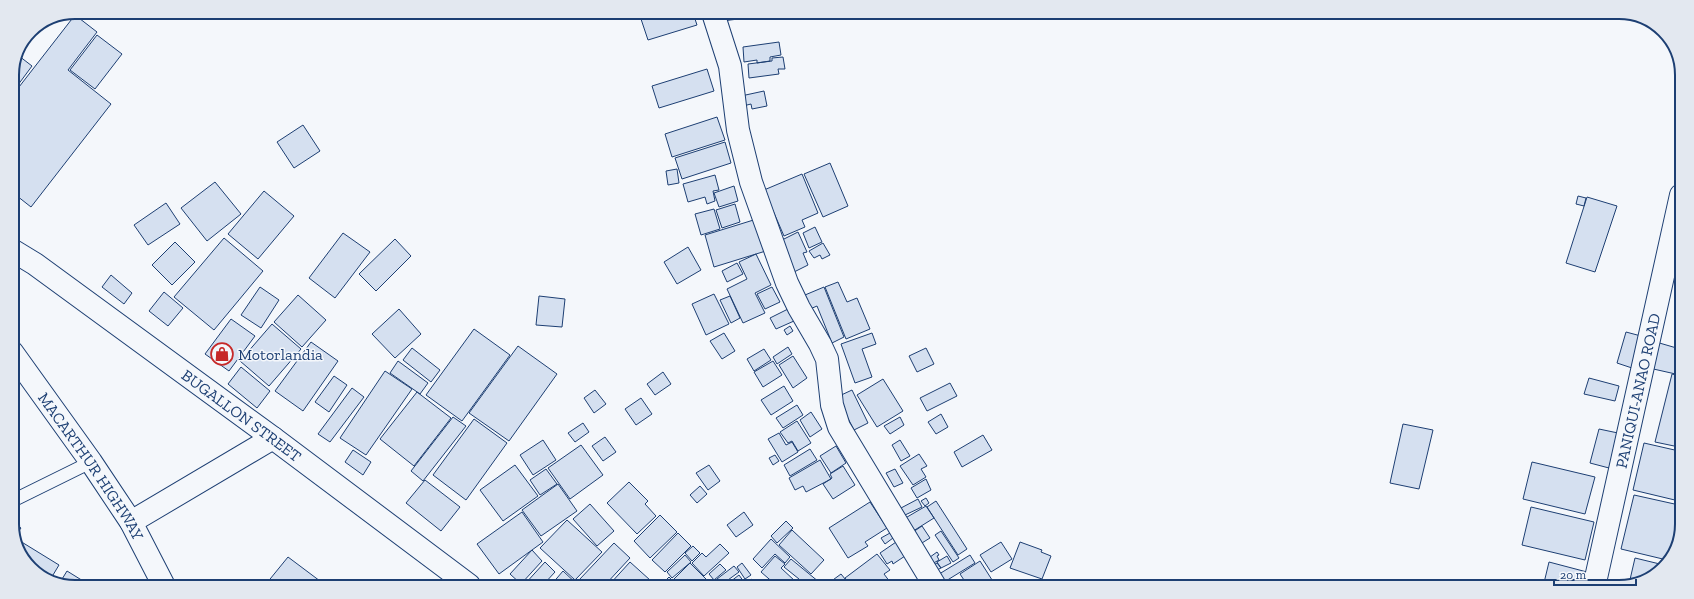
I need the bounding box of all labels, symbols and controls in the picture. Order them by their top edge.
street label: PANIQUI-ANAO ROAD [1611,311,1664,470]
shop icon: Motorlandia [209,341,235,367]
place label: Motorlandia [238,345,323,364]
street label: BUGALLON STREET [178,365,305,466]
street label: MACARTHUR HIGHWAY [34,388,148,543]
scale bar [1554,561,1636,587]
text: 20 m [1560,568,1587,582]

